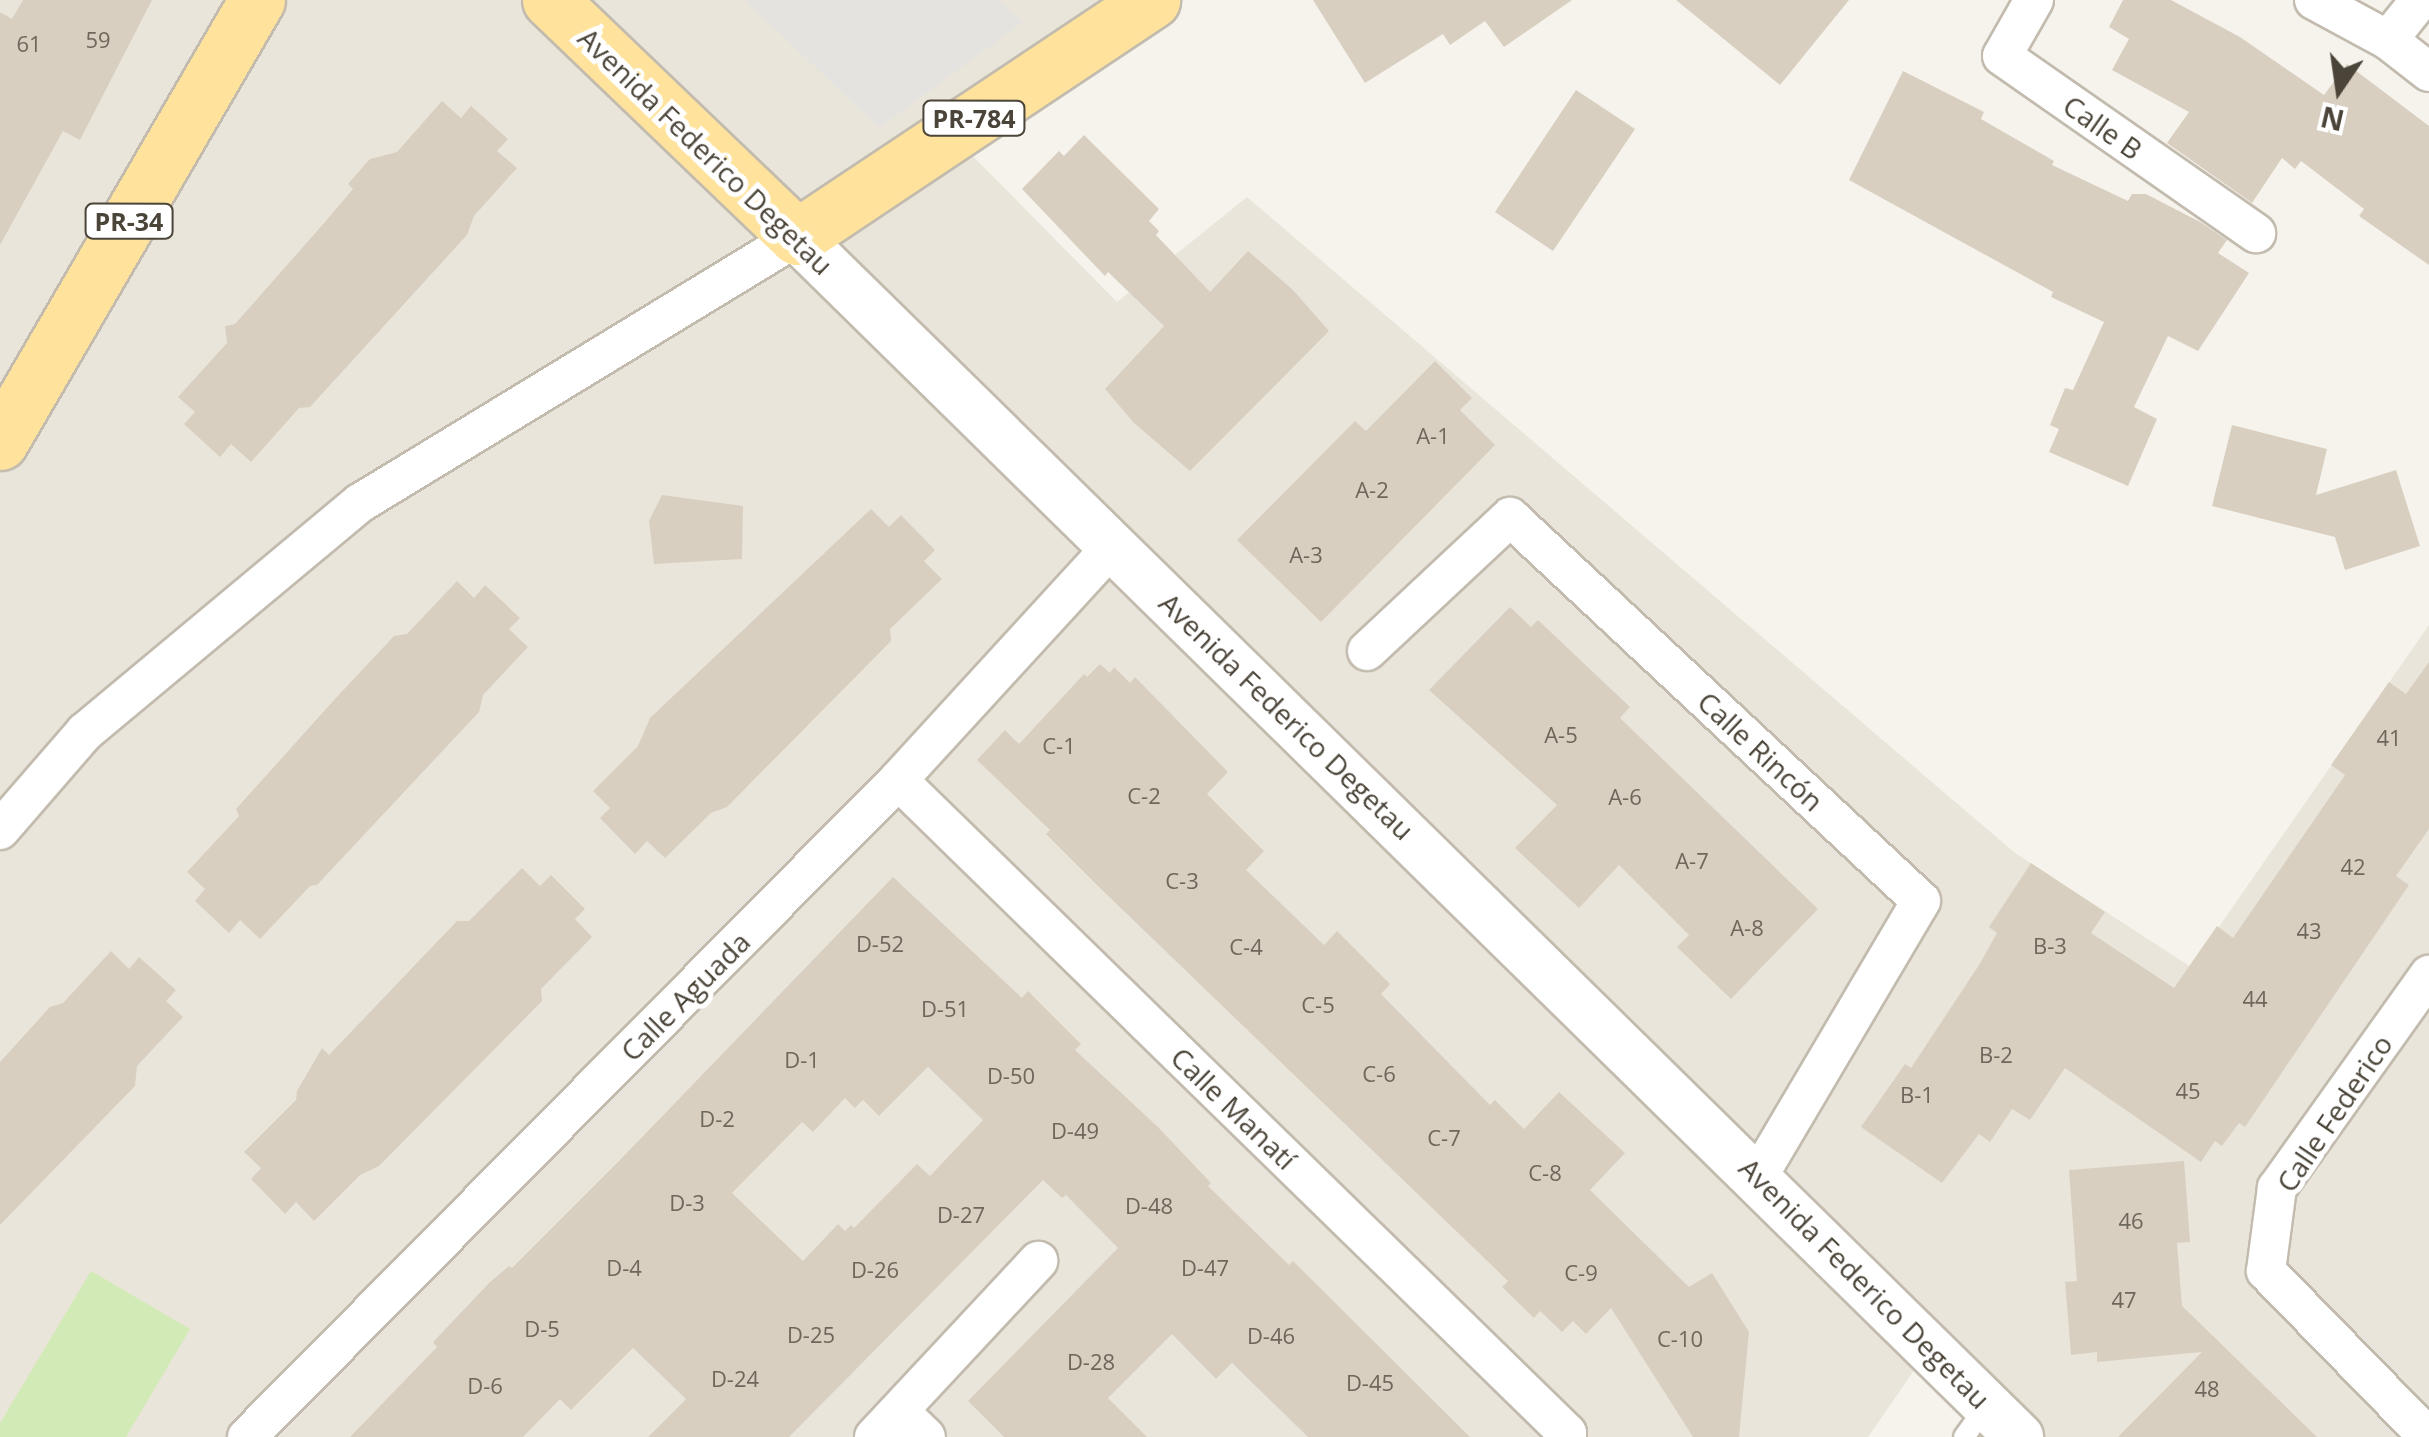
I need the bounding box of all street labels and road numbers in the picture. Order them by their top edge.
street label: Avenida Federico Degetau [572,21,840,281]
street label: Calle B [2057,88,2149,166]
road number: PR-784 [922,98,1026,138]
road number: PR-34 [84,201,174,241]
street label: Avenida Federico Degetau [1153,586,1421,846]
street label: Calle Rincón [1691,684,1831,818]
street label: Calle Aguada [613,924,757,1068]
street label: Calle Federico [2269,1028,2399,1198]
street label: Calle Manatí [1164,1040,1304,1176]
street label: Avenida Federico Degetau [1733,1151,1997,1415]

